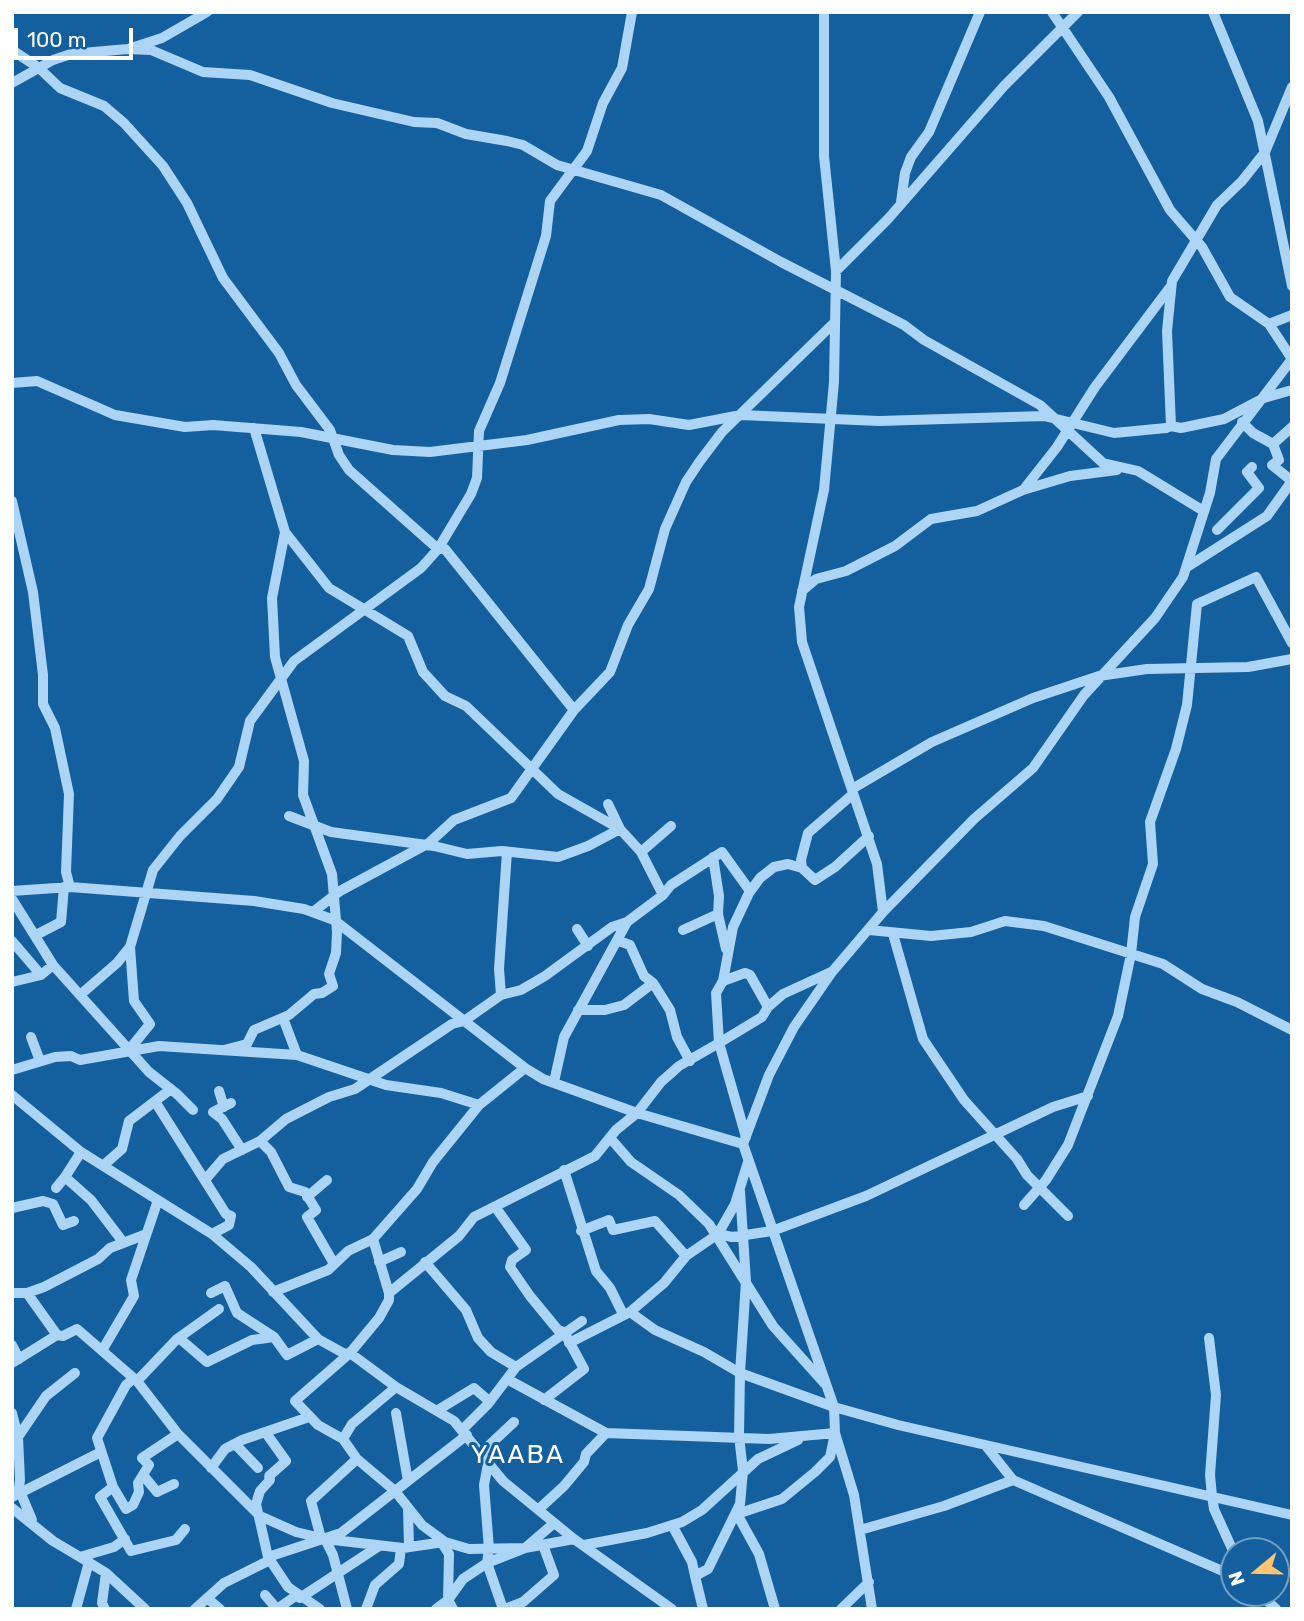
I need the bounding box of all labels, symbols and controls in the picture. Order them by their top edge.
scale bar [18,14,136,58]
text: 100 m [27,27,86,52]
district label: YAABA [471,1439,565,1471]
north arrow [1220,1537,1290,1607]
text: N [1223,1568,1250,1589]

